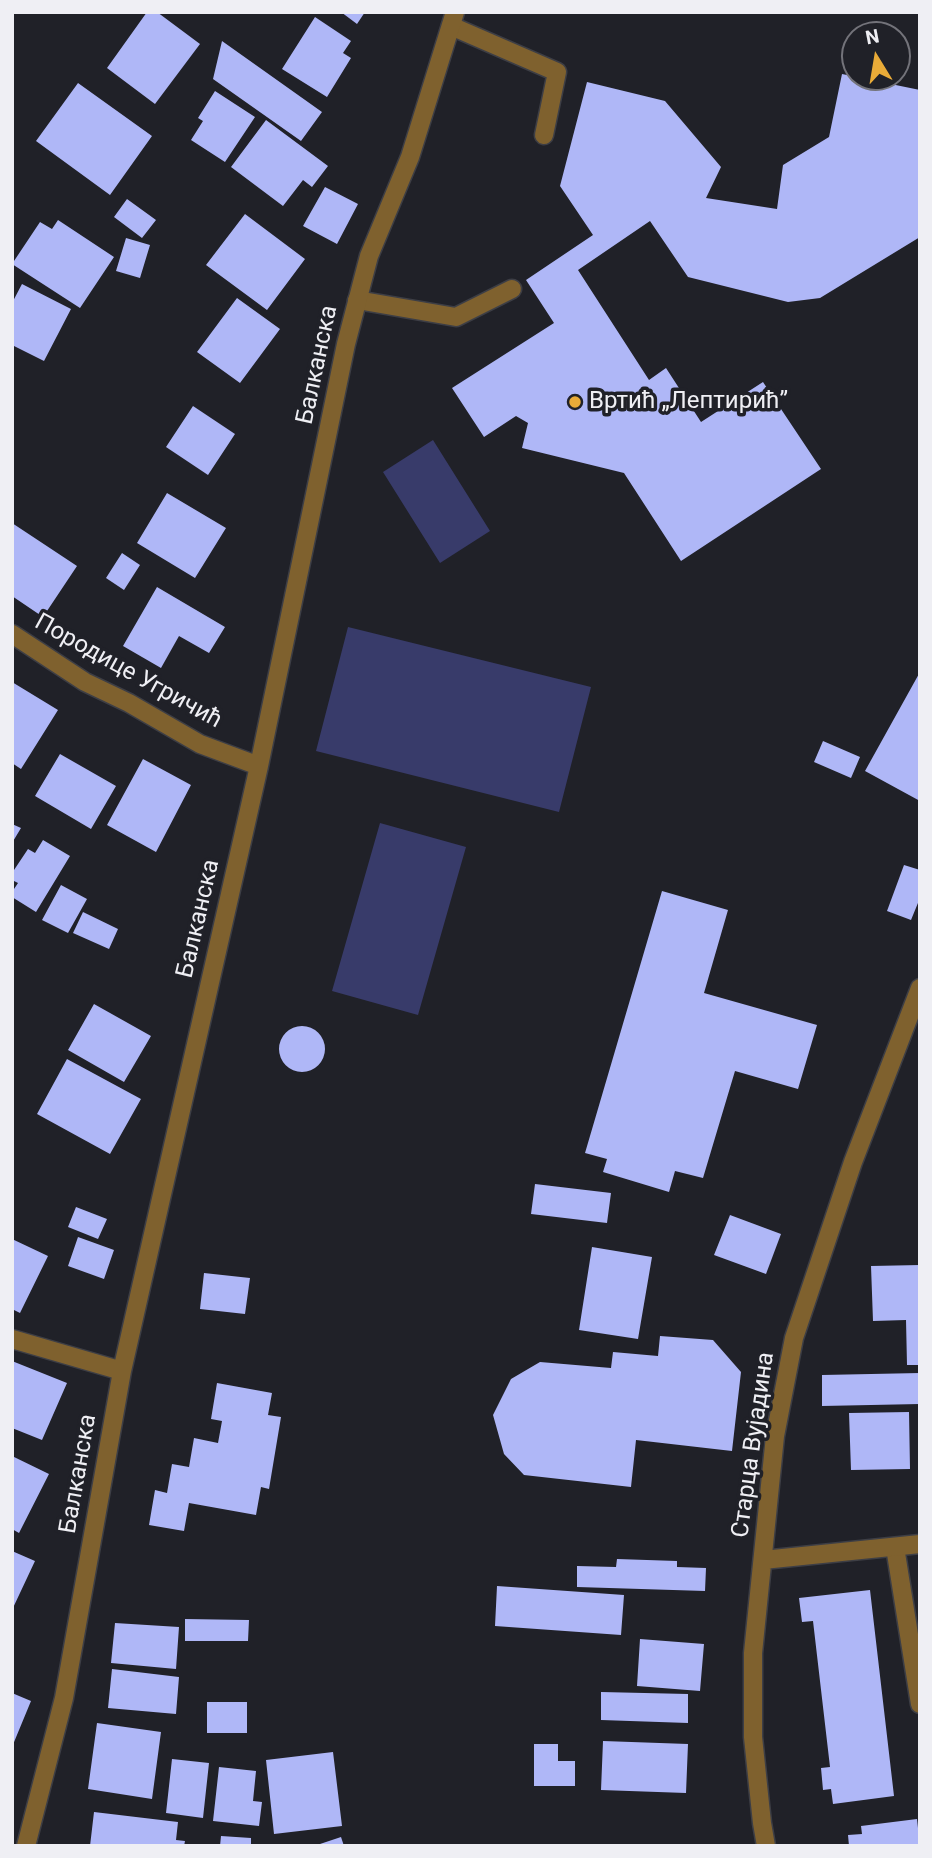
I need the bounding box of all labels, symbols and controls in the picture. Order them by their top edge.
north arrow [841,21,911,91]
text: N [864,24,881,49]
street label: Балканска [291,303,345,427]
place label: Вртић „Лептирић” [589,388,788,416]
marker: Вртић „Лептирић” [567,394,583,410]
street label: Породице Угричић [29,608,227,736]
street label: Балканска [171,857,227,981]
street label: Старца Вујадина [727,1350,781,1540]
street label: Балканска [54,1412,104,1536]

